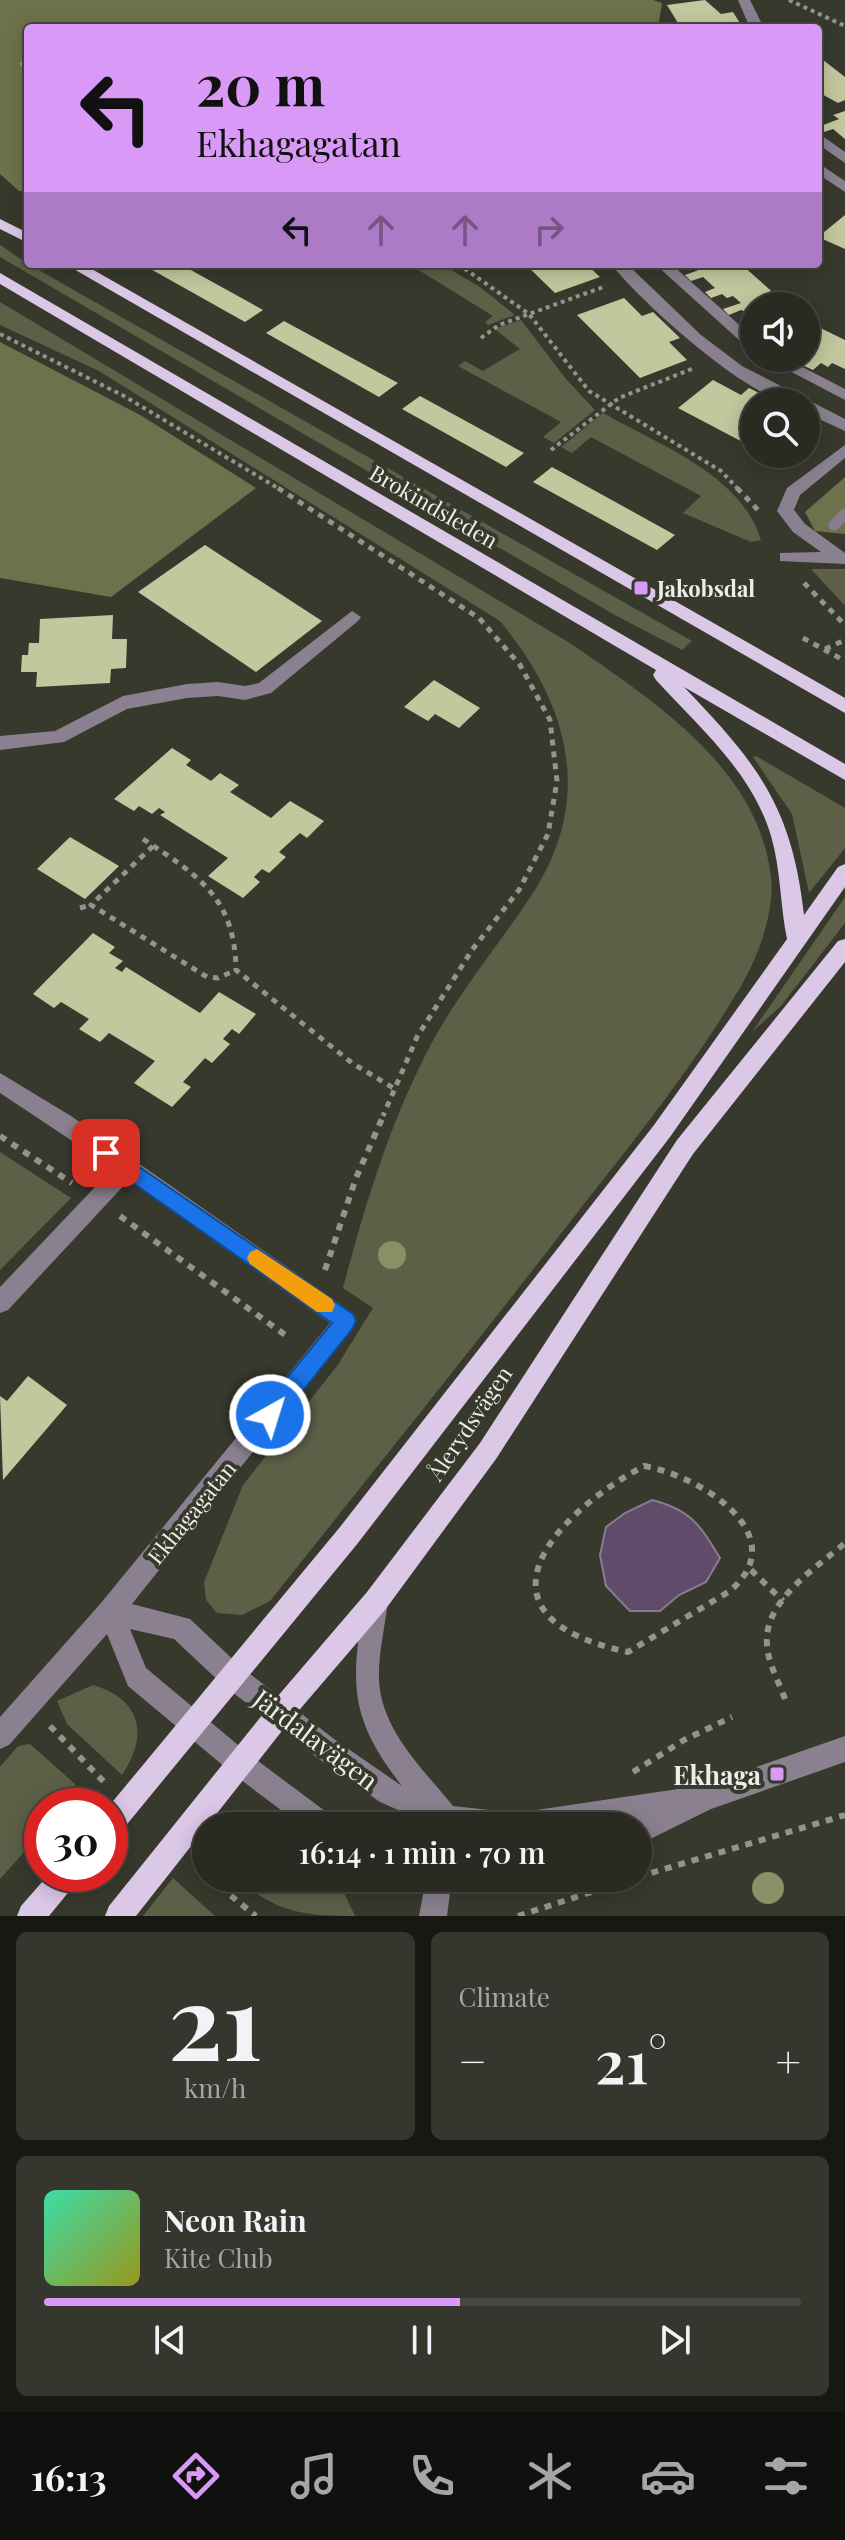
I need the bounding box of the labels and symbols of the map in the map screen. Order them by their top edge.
street label: Brokindsleden [364,457,504,555]
place label: Jakobsdal [656,573,755,603]
marker: Jakobsdal [632,579,650,597]
pin [72,1119,140,1187]
street label: Ålerydsvägen [419,1360,518,1487]
position arrow [228,1373,312,1457]
street label: Ekhagagatan [140,1454,242,1570]
street label: Järdalavägen [246,1680,386,1798]
place label: Ekhaga [673,1757,762,1792]
marker: Ekhaga [768,1765,786,1783]
speed limit sign: 30 [24,1788,128,1892]

